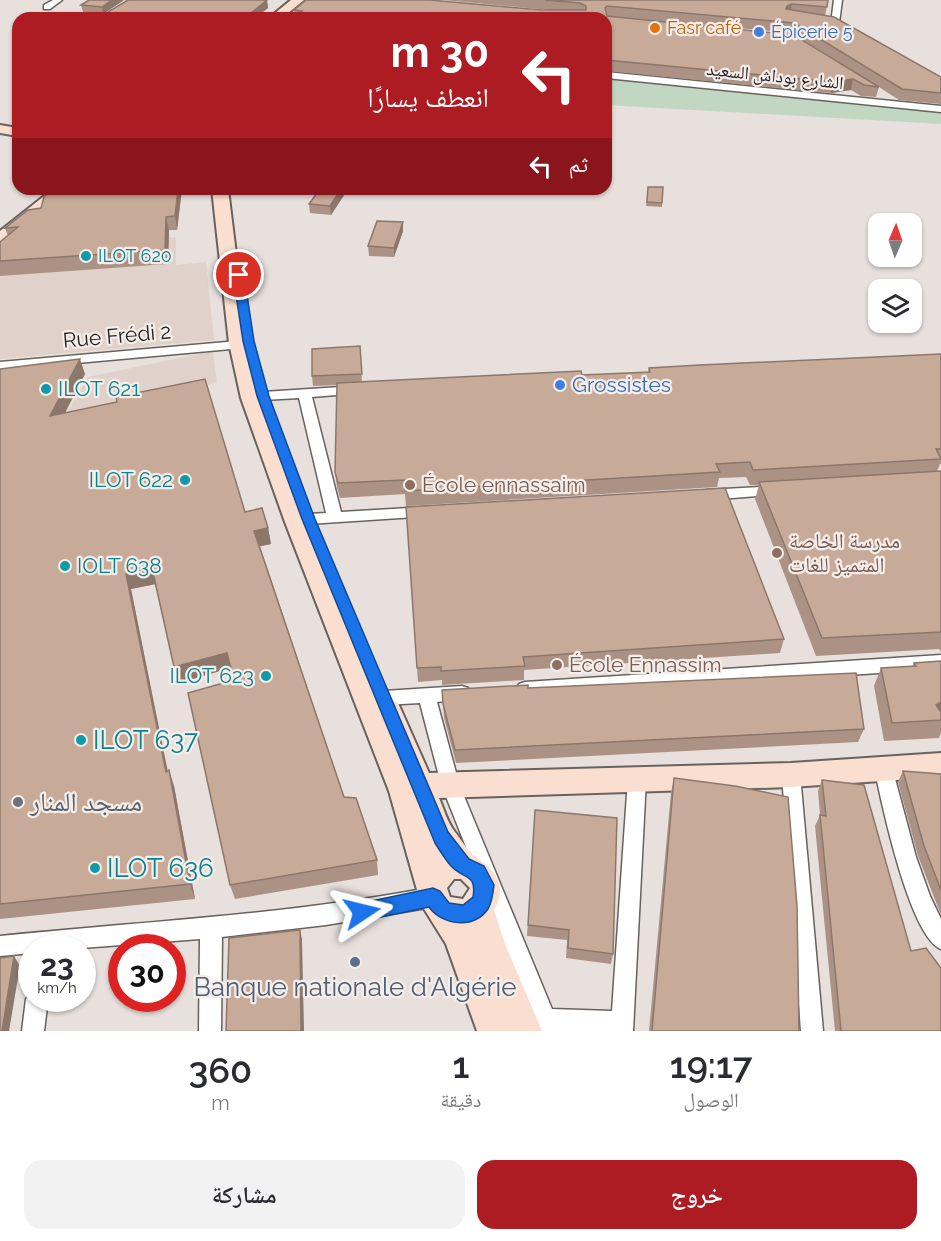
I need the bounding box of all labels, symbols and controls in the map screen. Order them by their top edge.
place label: Fasr café [667,17,742,38]
place label: Épicerie 5 [771,20,853,42]
marker: Fasr café [648,21,662,35]
marker: Épicerie 5 [752,25,766,39]
text: 30 m [391,28,489,77]
icon: left [510,36,588,114]
street label: الشارع بوداش السعيد [706,58,844,94]
text: انعطف يسارًا [367,82,489,113]
icon: left [524,150,557,183]
text: ثم [569,151,588,177]
north arrow [868,213,922,267]
map controls [868,213,922,333]
place label: ILOT 620 [98,245,172,266]
marker: ILOT 620 [79,249,93,263]
pin [213,249,264,300]
icon: arrive [222,258,255,291]
button: layers [868,279,922,333]
street label: Rue Frédi 2 [62,318,172,353]
place label: Grossistes [572,372,671,397]
place label: ILOT 621 [58,376,140,401]
marker: Grossistes [553,378,567,392]
marker: ILOT 621 [39,382,53,396]
place label: ILOT 622 [89,467,173,492]
place label: École ennassaim [422,472,586,497]
marker: ILOT 622 [178,473,192,487]
marker: École ennassaim [403,478,417,492]
place label: مدرسة الخاصة المتميز للغات [789,528,900,577]
marker: مدرسة الخاصة المتميز للغات [770,546,784,560]
place label: IOLT 638 [77,553,162,578]
marker: IOLT 638 [58,559,72,573]
place label: École Ennassim [569,652,722,677]
marker: École Ennassim [550,658,564,672]
place label: ILOT 623 [170,663,254,688]
marker: ILOT 623 [259,669,273,683]
place label: ILOT 637 [93,725,198,755]
marker: ILOT 637 [74,733,88,747]
place label: مسجد المنار [29,787,142,817]
marker: مسجد المنار [11,795,25,809]
place label: ILOT 636 [107,853,214,883]
marker: ILOT 636 [88,861,102,875]
position arrow [330,880,394,944]
speed limit sign: 30 [108,934,186,1012]
text: 23 [40,948,74,983]
marker: Banque nationale d'Algérie [348,955,362,969]
place label: Banque nationale d'Algérie [193,972,517,1002]
text: km/h [37,979,77,997]
text: 1 [452,1044,469,1086]
text: 19:17 [670,1044,753,1086]
text: 360 [188,1049,252,1091]
text: دقيقة [441,1088,481,1112]
text: الوصول [683,1088,739,1112]
text: m [211,1091,230,1115]
button: مشاركة [24,1160,465,1229]
button: خروج [477,1160,917,1229]

